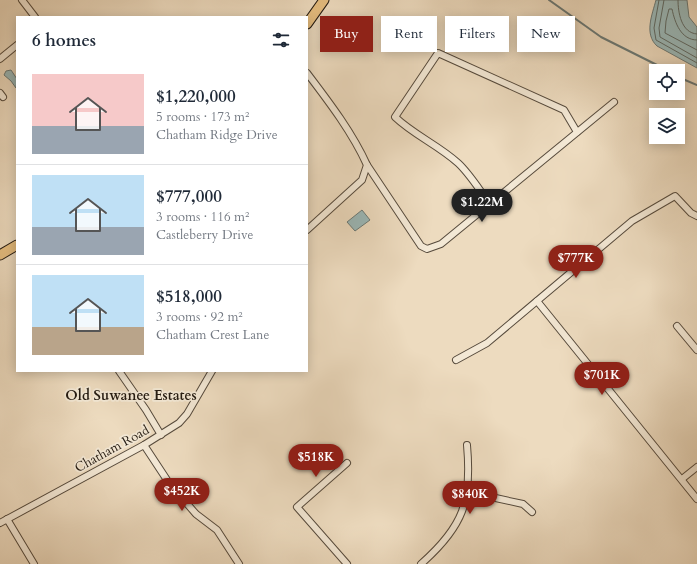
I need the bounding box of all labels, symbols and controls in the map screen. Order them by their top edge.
chip: Buy [320,16,373,52]
chip: Rent [381,16,437,52]
chip: Filters [445,16,509,52]
chip: New [517,16,575,52]
text: 6 homes [32,29,96,52]
icon: filters [270,29,292,51]
map controls [649,64,685,144]
button: locate [649,64,685,100]
text: $1,220,000 [156,85,236,108]
icon: home [64,90,112,138]
text: 5 rooms · 173 m² [156,108,249,126]
button: layers [649,108,685,144]
text: Chatham Ridge Drive [156,126,278,144]
text: $777,000 [156,185,222,208]
pin: $1.22M [449,189,515,223]
icon: home [64,191,112,239]
text: $1.22M [460,193,504,211]
text: 3 rooms · 116 m² [156,208,249,226]
text: Castleberry Drive [156,226,253,244]
pin: $777K [548,245,604,279]
text: $777K [557,249,595,267]
text: $518,000 [156,285,222,308]
icon: home [64,291,112,339]
text: 3 rooms · 92 m² [156,308,243,326]
text: Chatham Crest Lane [156,326,269,344]
pin: $701K [574,362,630,396]
text: $701K [583,366,621,384]
district label: Old Suwanee Estates [65,386,197,405]
street label: Chatham Road [72,421,153,477]
pin: $518K [288,444,344,478]
text: $518K [297,448,335,466]
pin: $452K [154,478,210,512]
pin: $840K [442,481,498,515]
text: $452K [163,482,201,500]
text: $840K [451,485,489,503]

